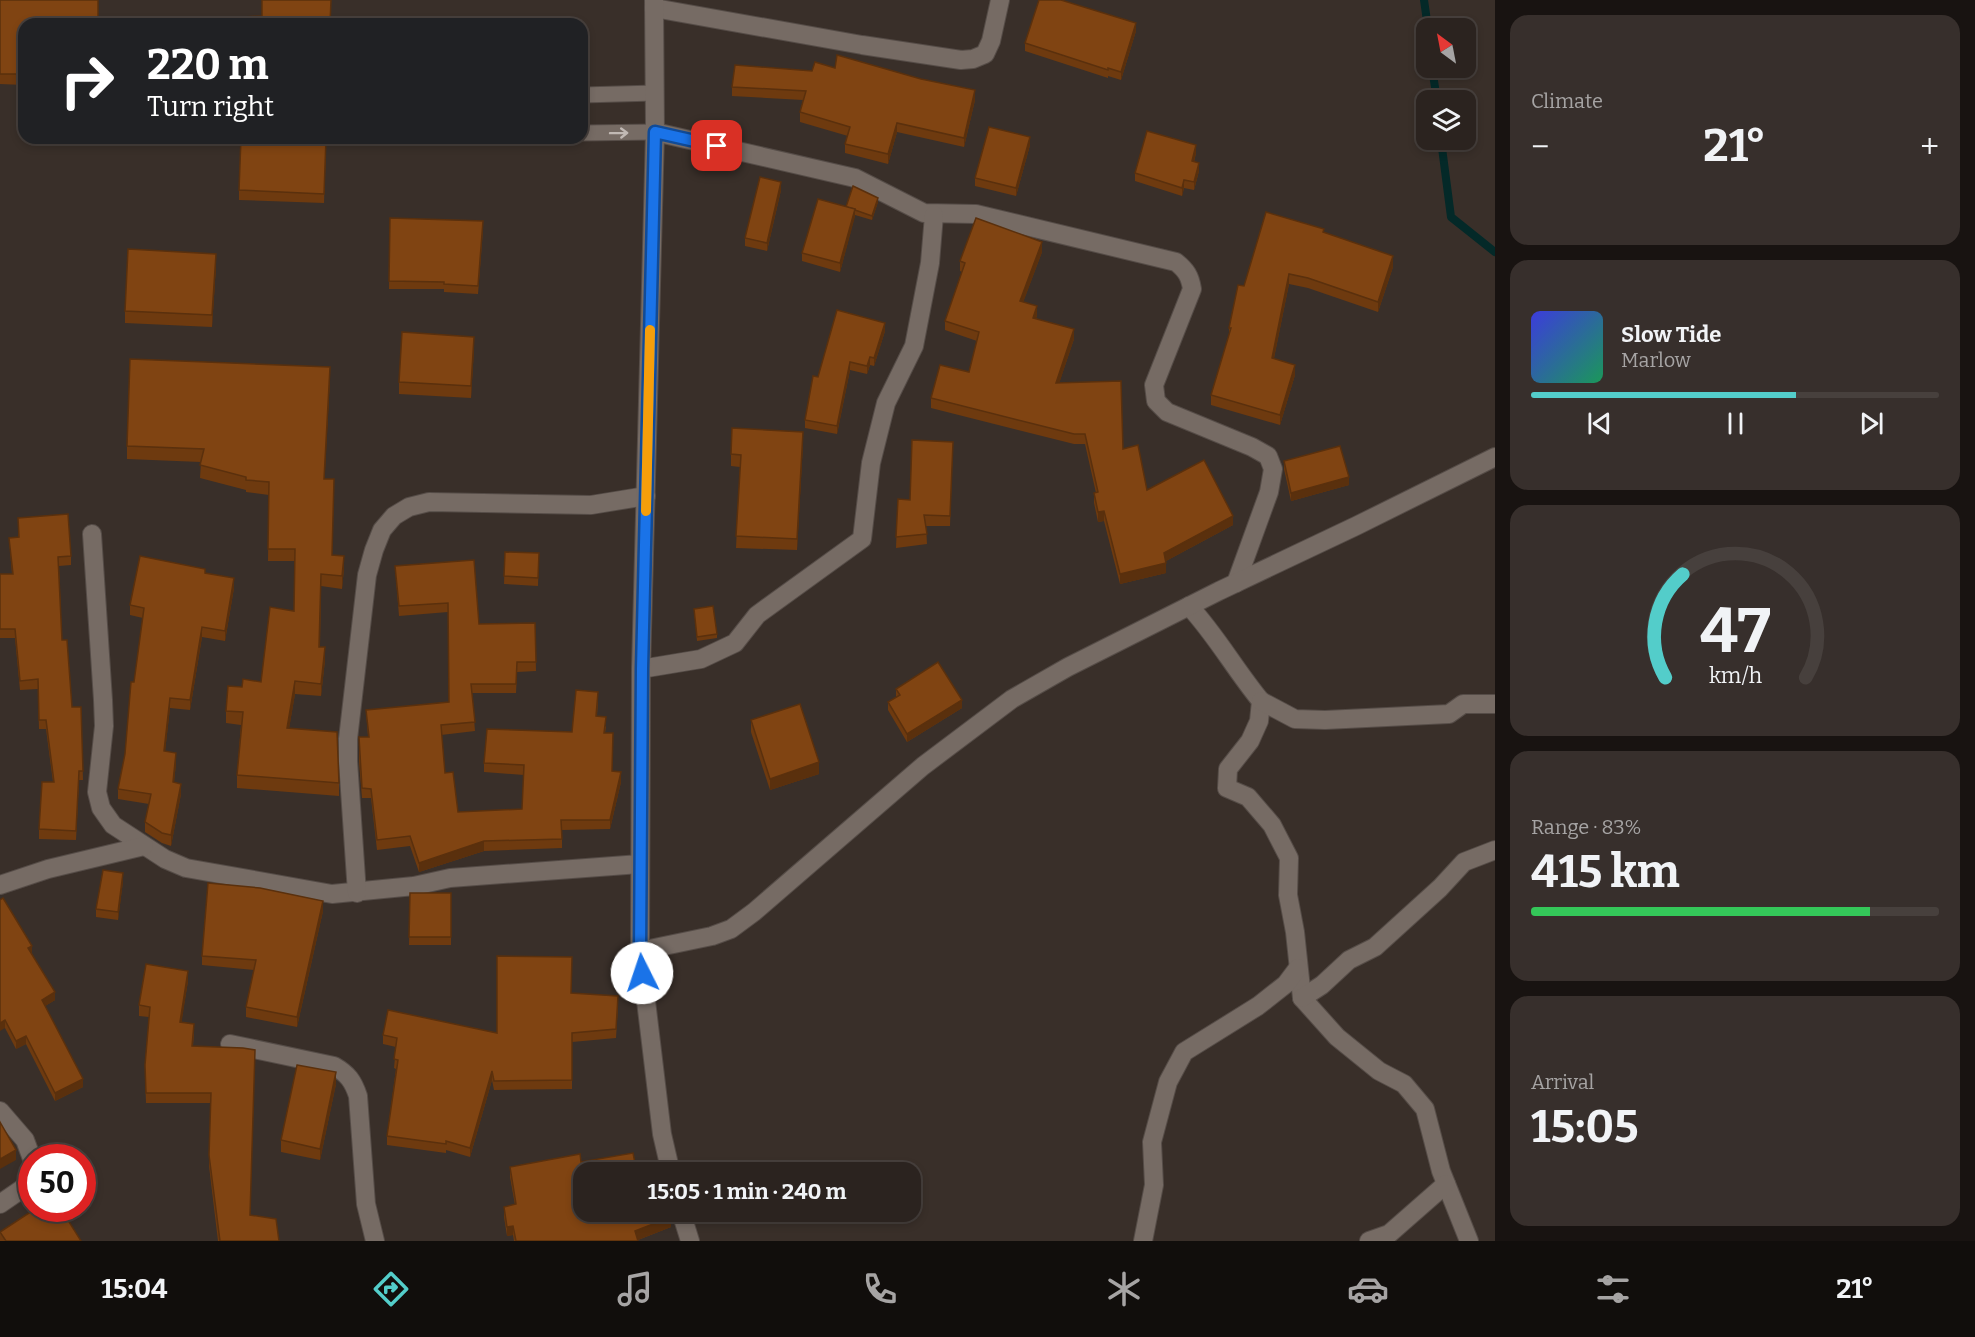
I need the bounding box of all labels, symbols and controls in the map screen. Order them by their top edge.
north arrow [1416,18,1476,78]
map controls [1416,18,1476,150]
text: 220 m [147,40,269,90]
icon: right [48,42,126,120]
text: Climate [1531,89,1603,113]
button: layers [1416,90,1476,150]
text: Turn right [147,91,274,123]
text: 21° [1703,119,1766,173]
pin [691,120,742,171]
one-way arrow [608,127,628,138]
text: − [1531,127,1549,167]
text: + [1920,127,1939,167]
icon: arrive [700,129,733,162]
text: Slow Tide [1621,321,1721,348]
text: Marlow [1621,348,1691,372]
icon: previous [1583,407,1616,440]
icon: pause [1719,407,1752,440]
icon: next [1855,407,1888,440]
text: 47 [1700,594,1770,669]
text: km/h [1708,663,1762,689]
text: Range · 83% [1531,815,1641,839]
text: 415 km [1531,845,1680,899]
position arrow [610,941,674,1005]
text: Arrival [1531,1070,1594,1094]
text: 15:05 [1531,1100,1639,1154]
speed limit sign: 50 [18,1144,96,1222]
text: 15:05 · 1 min · 240 m [647,1178,847,1205]
icon: directions [370,1268,412,1310]
icon: music [614,1268,656,1310]
icon: phone [859,1268,901,1310]
icon: climate [1103,1268,1145,1310]
icon: car [1347,1268,1389,1310]
icon: filters [1592,1268,1634,1310]
text: 15:04 [101,1273,168,1305]
text: 21° [1836,1273,1874,1305]

